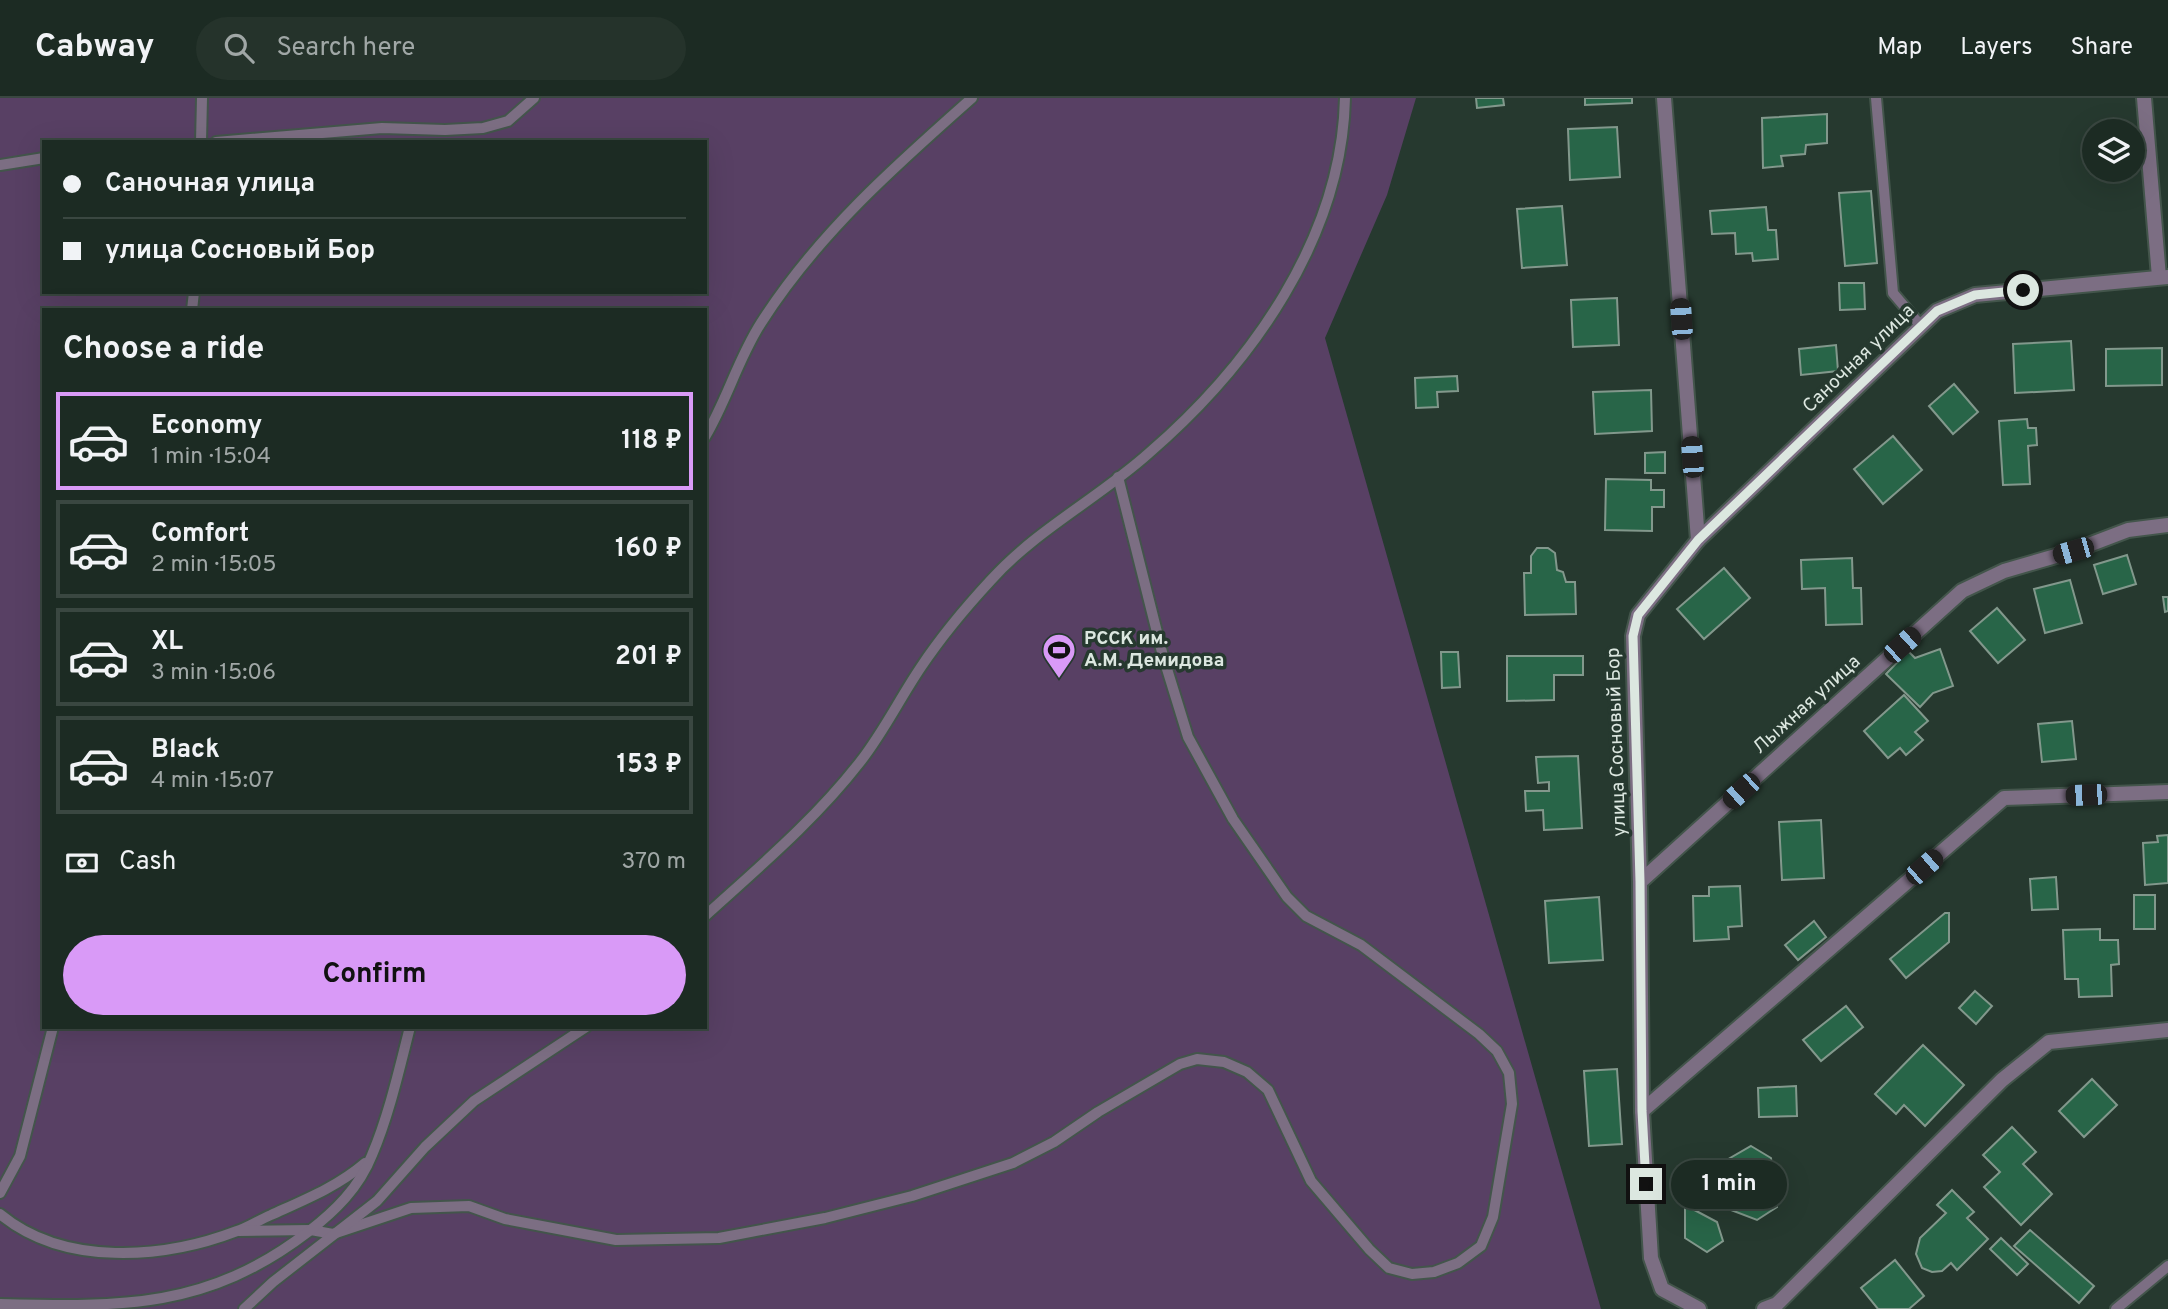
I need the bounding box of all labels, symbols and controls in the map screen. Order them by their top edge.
search box [196,17,686,80]
text: Cabway [35,27,154,69]
icon: search [220,29,258,67]
text: Search here [276,32,415,65]
text: Map [1877,33,1922,63]
text: Layers [1960,33,2032,63]
text: Share [2070,33,2133,63]
map controls [2082,119,2145,182]
button: layers [2082,119,2145,182]
text: Саночная улица [105,168,315,201]
text: улица Сосновый Бор [105,235,375,268]
route start [2007,274,2039,306]
car [1670,297,1693,341]
street label: Саночная улица [1798,299,1920,419]
text: Choose a ride [63,330,264,370]
icon: car [67,410,130,473]
text: Economy [151,410,262,443]
text: 118 ₽ [621,425,682,458]
car [1681,435,1704,479]
text: 1 min · 15:04 [151,443,271,472]
icon: car [67,518,130,581]
text: Comfort [151,518,249,551]
text: 160 ₽ [615,533,682,566]
car [2050,535,2097,567]
text: 2 min · 15:05 [151,551,277,580]
car [1880,623,1925,667]
icon: car [67,626,130,689]
text: XL [151,626,183,659]
place label: РССК им. А.М. Демидова [1084,627,1224,673]
sports icon: РССК им. А.М. Демидова [1040,631,1078,680]
text: 201 ₽ [615,641,682,674]
street label: улица Сосновый Бор [1602,647,1632,837]
street label: Лыжная улица [1748,650,1866,760]
text: 3 min · 15:06 [151,659,276,688]
icon: car [67,734,130,797]
text: Black [151,734,220,767]
text: 153 ₽ [617,749,682,782]
text: 4 min · 15:07 [151,767,274,796]
car [1719,769,1764,813]
car [2065,784,2108,806]
icon: cash [63,844,101,882]
car [1902,845,1947,889]
text: Cash [119,846,176,879]
text: 370 m [621,848,686,877]
button: Confirm [63,935,686,1015]
callout: 1 min [1670,1160,1786,1208]
route end [1630,1168,1662,1200]
text: 1 min [1701,1170,1757,1199]

